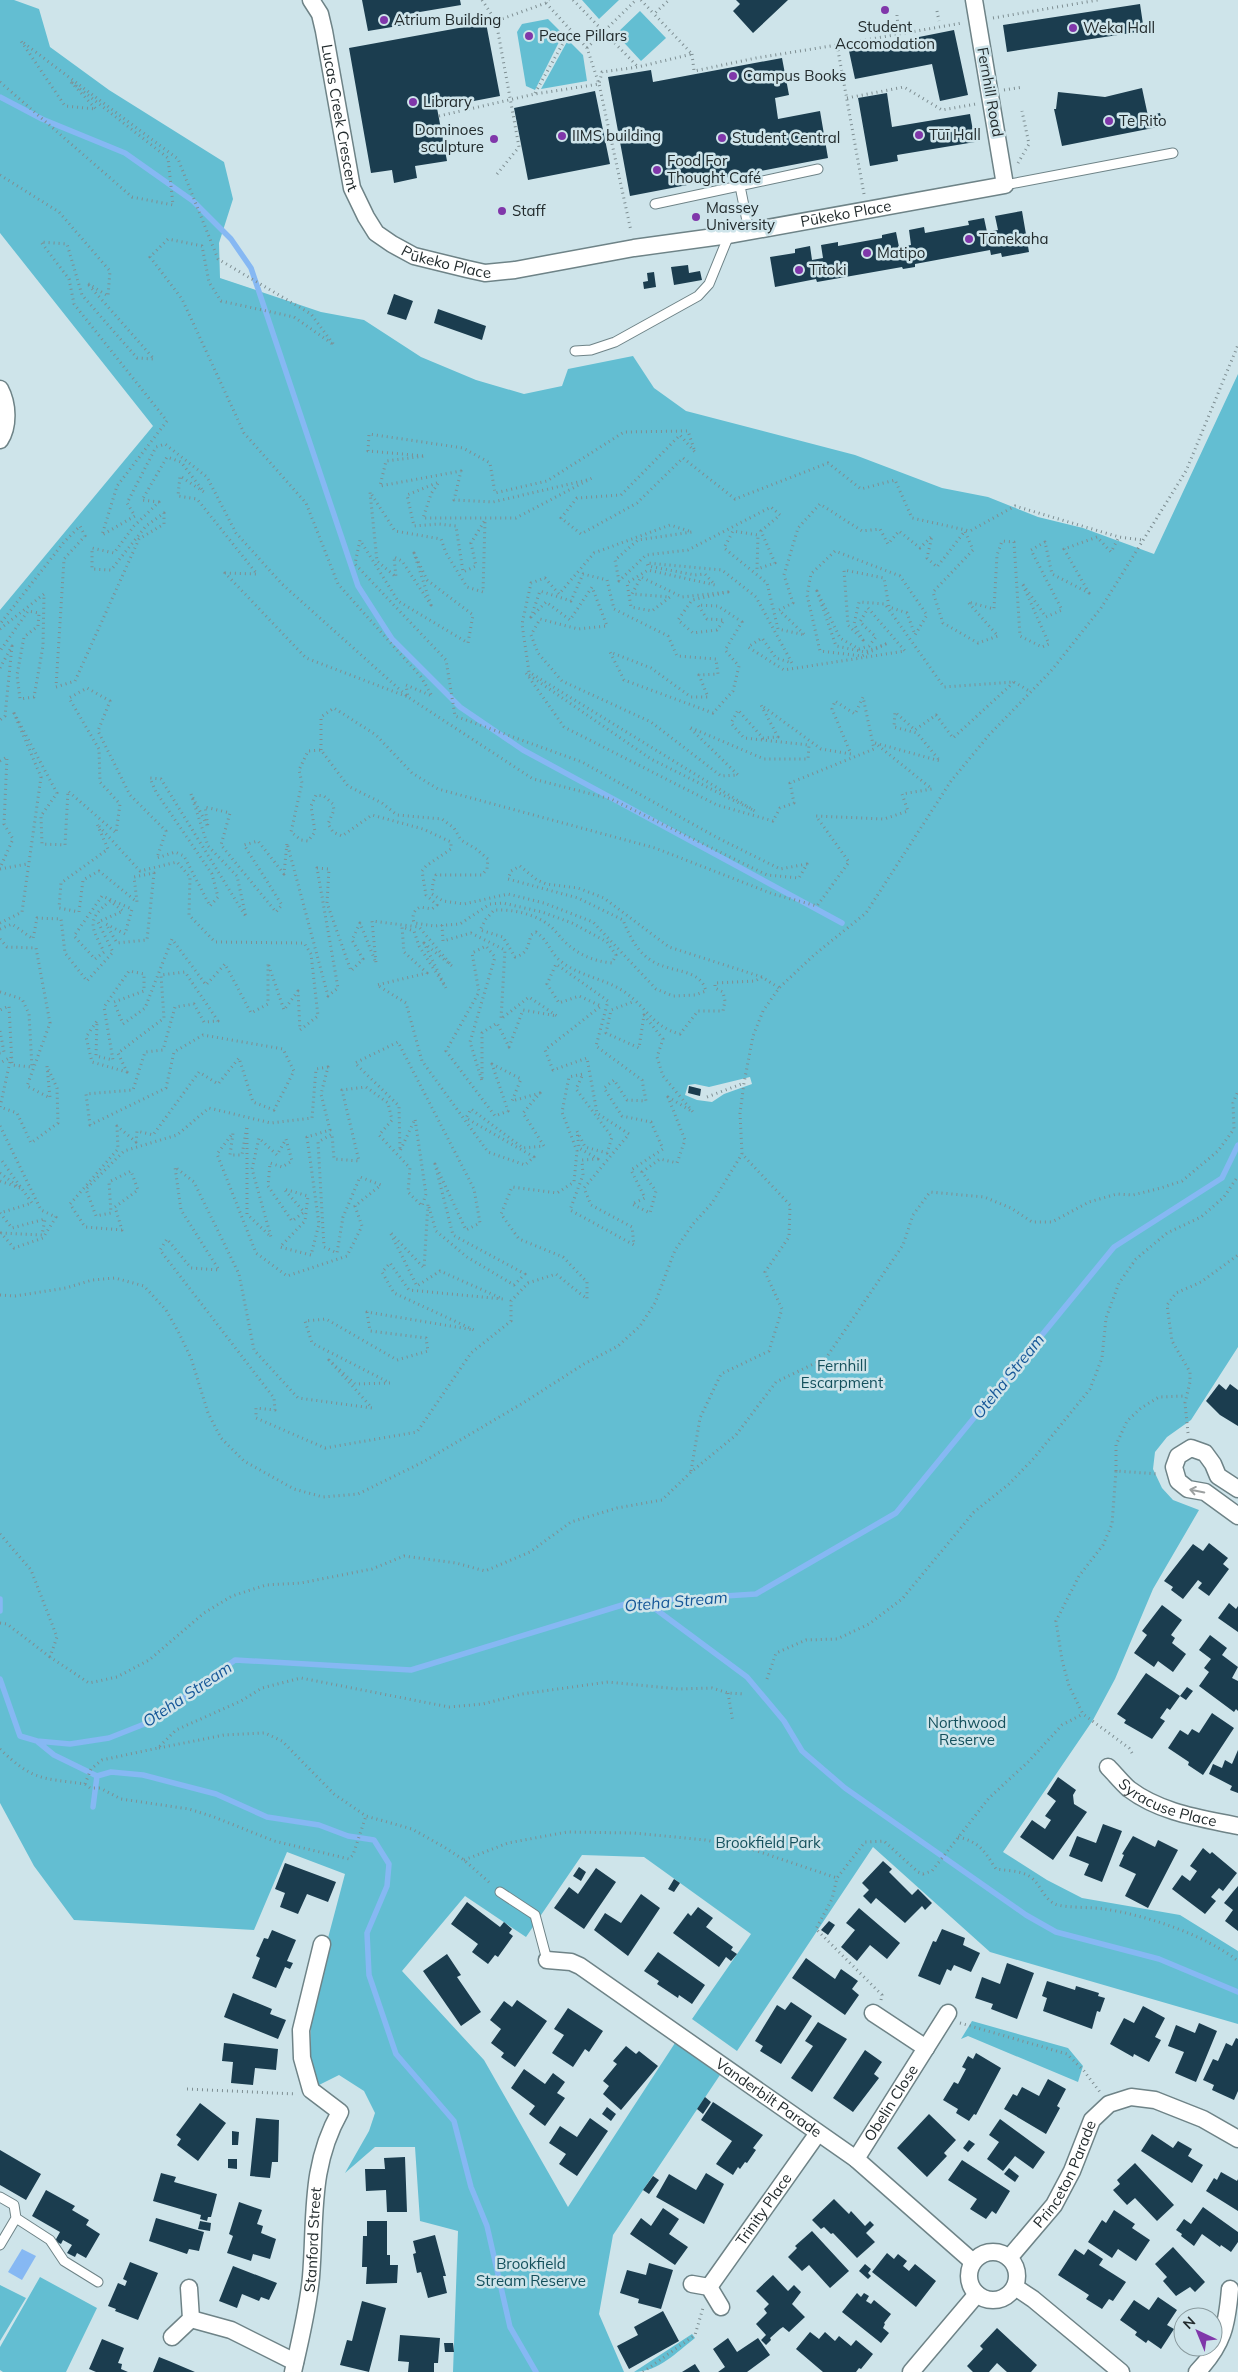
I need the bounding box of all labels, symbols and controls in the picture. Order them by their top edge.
marker: Student Accomodation [879,4,891,16]
place label: Atrium Building [394,10,501,29]
marker: Atrium Building [378,14,390,26]
place label: Student Accomodation [835,17,935,53]
place label: Weka Hall [1083,18,1155,37]
marker: Weka Hall [1067,22,1079,34]
place label: Peace Pillars [539,26,627,45]
marker: Peace Pillars [523,30,535,42]
street label: Lucas Creek Crescent [318,43,362,194]
street label: Fernhill Road [973,46,1008,138]
place label: Campus Books [743,66,847,85]
marker: Campus Books [727,70,739,82]
place label: Library [423,92,472,111]
marker: Library [407,96,419,108]
place label: Te Rito [1119,111,1167,130]
marker: Te Rito [1103,115,1115,127]
place label: Dominoes sculpture [415,120,484,156]
place label: Tūī Hall [929,125,981,144]
place label: IIMS building [572,126,661,145]
place label: Student Central [732,128,840,147]
marker: Tūī Hall [913,129,925,141]
marker: IIMS building [556,130,568,142]
marker: Student Central [716,132,728,144]
marker: Dominoes sculpture [488,133,500,145]
place label: Food For Thought Café [667,151,761,187]
marker: Food For Thought Café [651,164,663,176]
street label: Pūkeko Place [799,196,893,231]
place label: Massey University [706,198,775,234]
place label: Staff [512,201,546,220]
marker: Staff [496,205,508,217]
marker: Massey University [690,211,702,223]
place label: Tānekaha [979,229,1048,248]
marker: Tānekaha [963,233,975,245]
street label: Pūkeko Place [398,241,492,282]
place label: Matipo [877,243,925,262]
marker: Matipo [861,247,873,259]
place label: Tītoki [809,260,847,279]
marker: Tītoki [793,264,805,276]
water label: Oteha Stream [968,1330,1048,1422]
park label: Fernhill Escarpment [801,1356,883,1392]
one-way arrow [1189,1486,1205,1495]
water label: Oteha Stream [624,1587,728,1615]
water label: Oteha Stream [139,1657,235,1731]
park label: Northwood Reserve [928,1713,1006,1749]
street label: Syracuse Place [1115,1774,1218,1830]
park label: Brookfield Park [715,1833,821,1852]
street label: Vanderbilt Parade [712,2054,826,2141]
street label: Obelin Close [860,2061,922,2145]
street label: Princeton Parade [1029,2117,1100,2232]
street label: Trinity Place [731,2169,796,2249]
street label: Stanford Street [299,2186,325,2294]
park label: Brookfield Stream Reserve [476,2254,586,2290]
north arrow [1173,2307,1223,2357]
text: N [1179,2313,1199,2333]

